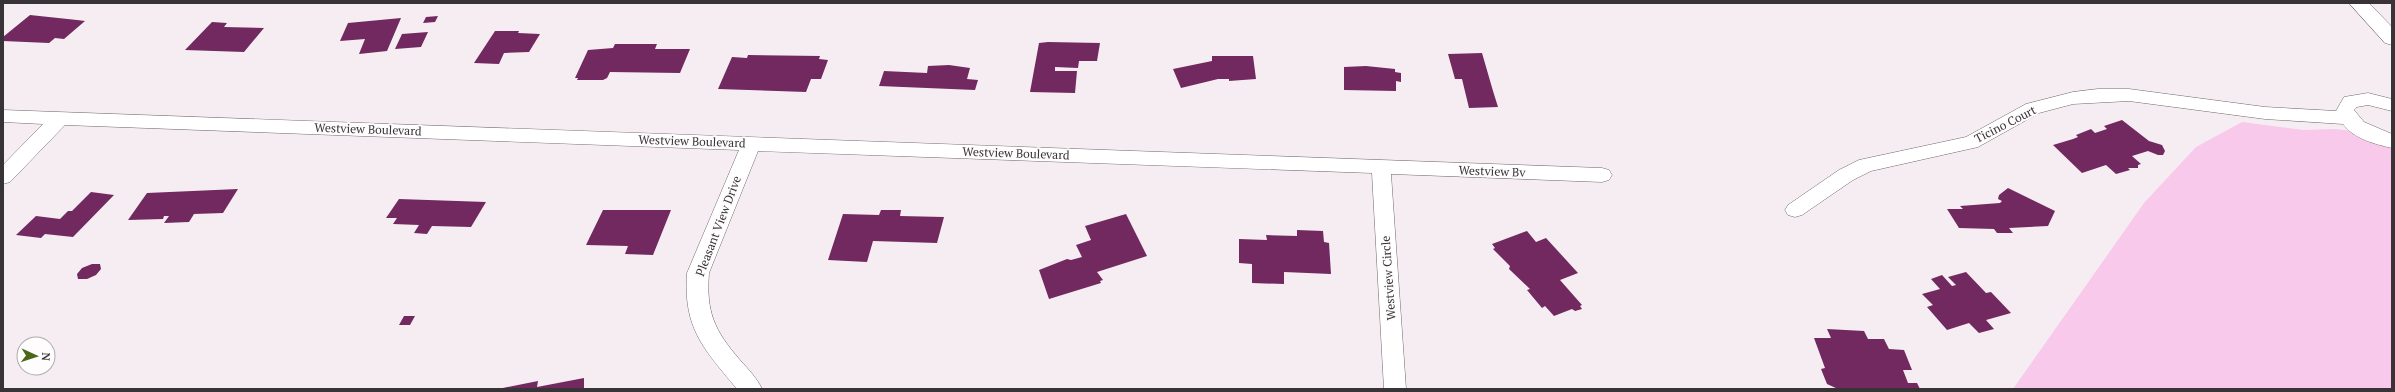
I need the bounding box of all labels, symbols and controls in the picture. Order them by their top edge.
street label: Ticino Court [1972,102,2039,146]
street label: Westview Boulevard [314,120,422,138]
street label: Westview Boulevard [638,132,746,150]
street label: Westview Boulevard [962,144,1070,162]
street label: Westview Bv [1458,162,1527,180]
street label: Pleasant View Drive [692,174,744,278]
street label: Westview Circle [1378,235,1398,321]
north arrow [16,336,56,376]
text: N [39,352,53,362]

